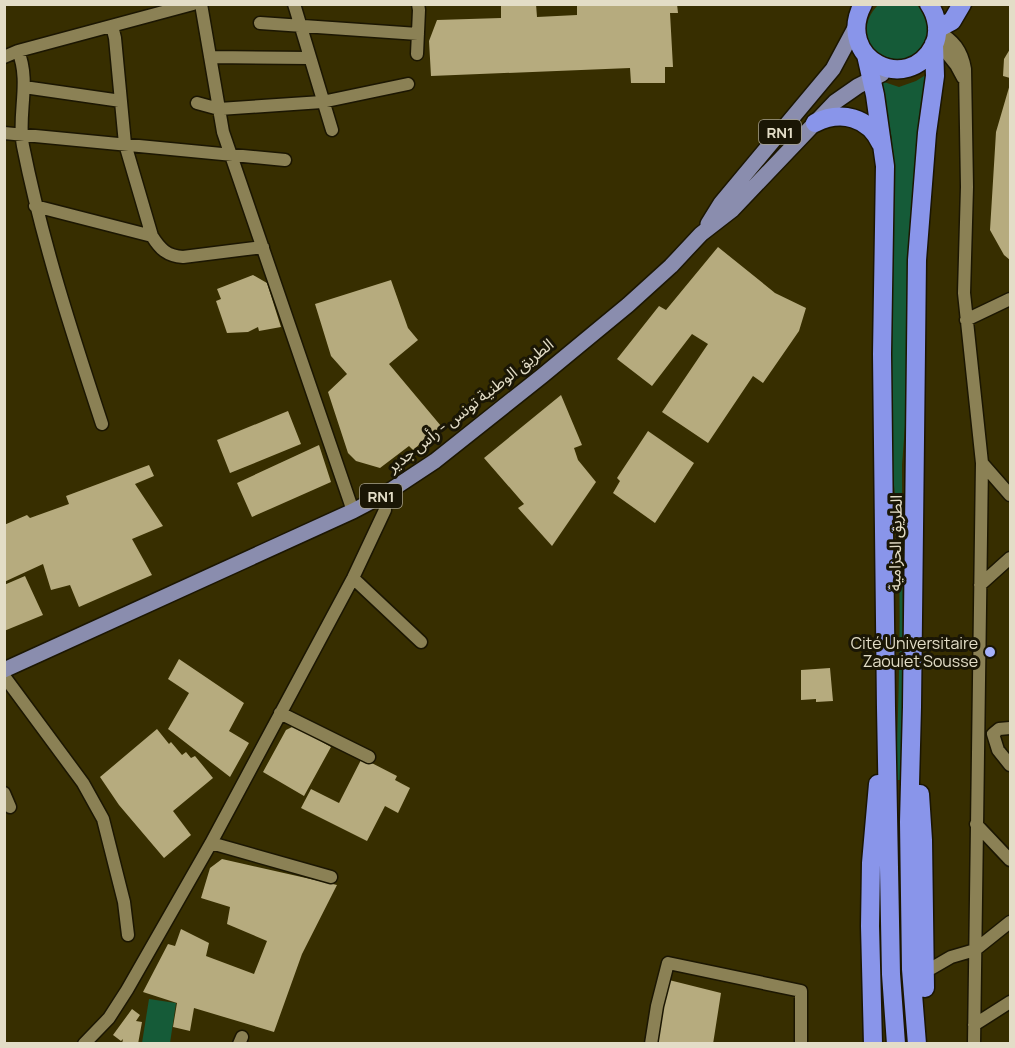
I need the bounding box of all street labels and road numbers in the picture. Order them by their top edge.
road number: RN1 [759,120,801,144]
street label: الطريق الوطنية تونس - رأس جدير [381,333,558,478]
road number: RN1 [360,484,402,508]
street label: الطريق الحزامية [883,495,907,591]

